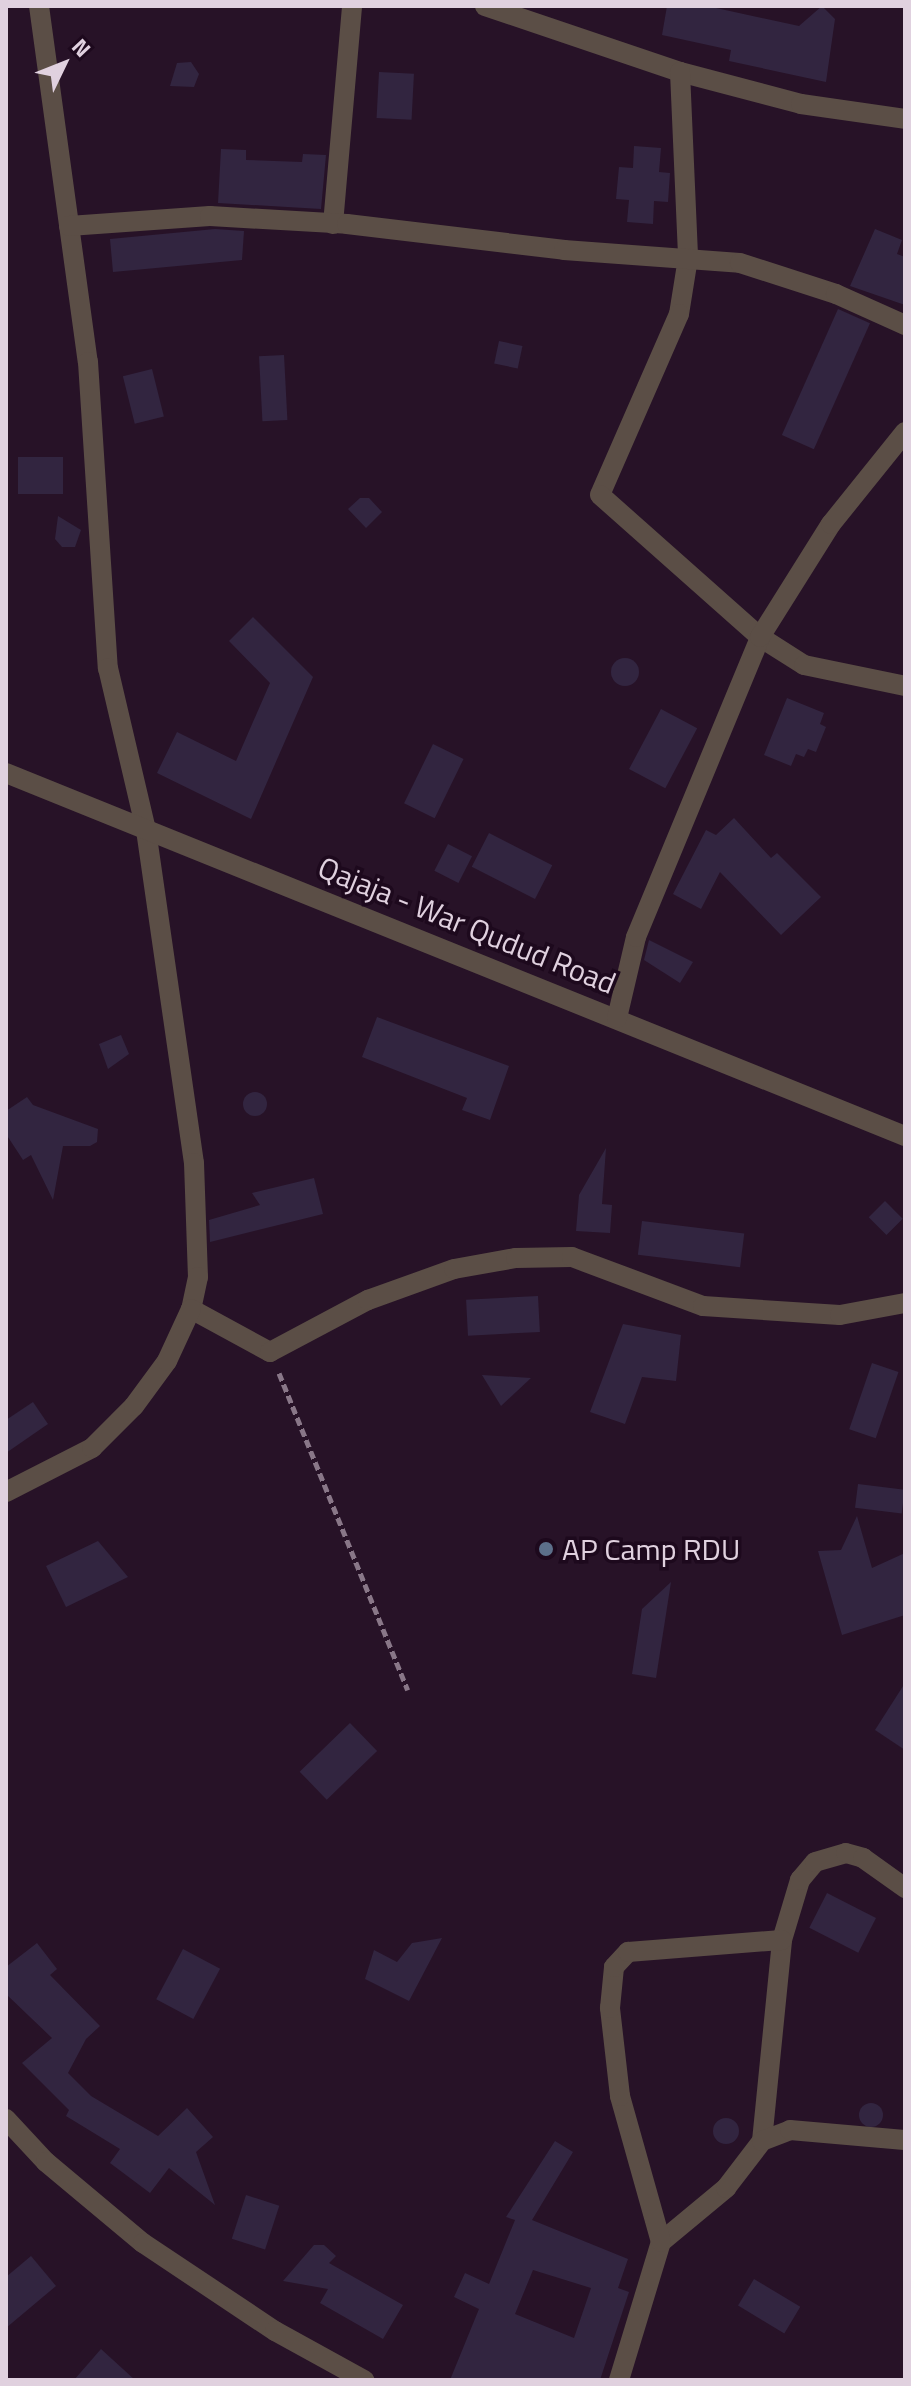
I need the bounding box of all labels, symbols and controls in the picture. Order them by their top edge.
north arrow [24,24,104,104]
text: N [64,30,99,65]
street label: Qajaja - War Qudud Road [313,849,621,1001]
place label: AP Camp RDU [562,1531,740,1567]
marker: AP Camp RDU [537,1540,555,1558]

